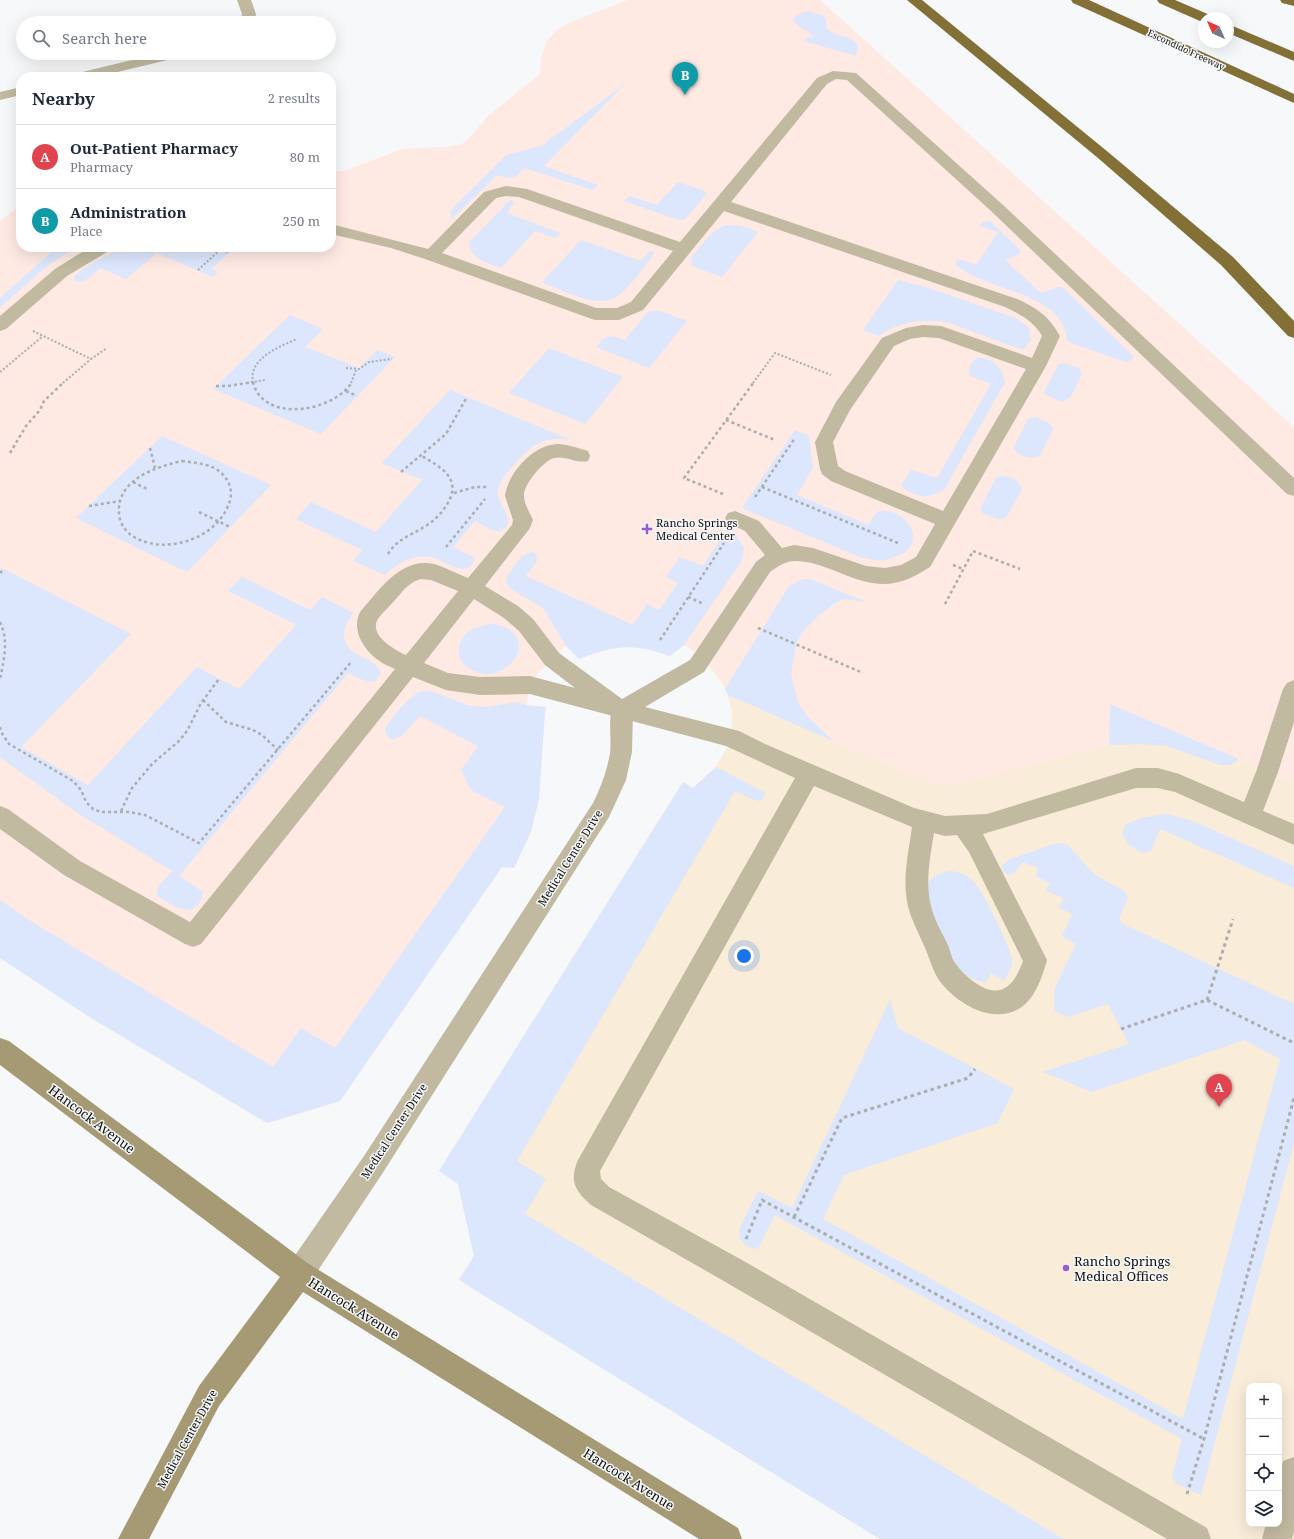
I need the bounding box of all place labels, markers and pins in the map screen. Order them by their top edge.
pin: B [672,62,698,95]
place label: Rancho Springs Medical Center [656,515,738,543]
marker: Rancho Springs Medical Center [641,523,653,535]
pin: A [1206,1074,1232,1107]
place label: Rancho Springs Medical Offices [1074,1252,1170,1285]
marker: Rancho Springs Medical Offices [1061,1263,1071,1273]

